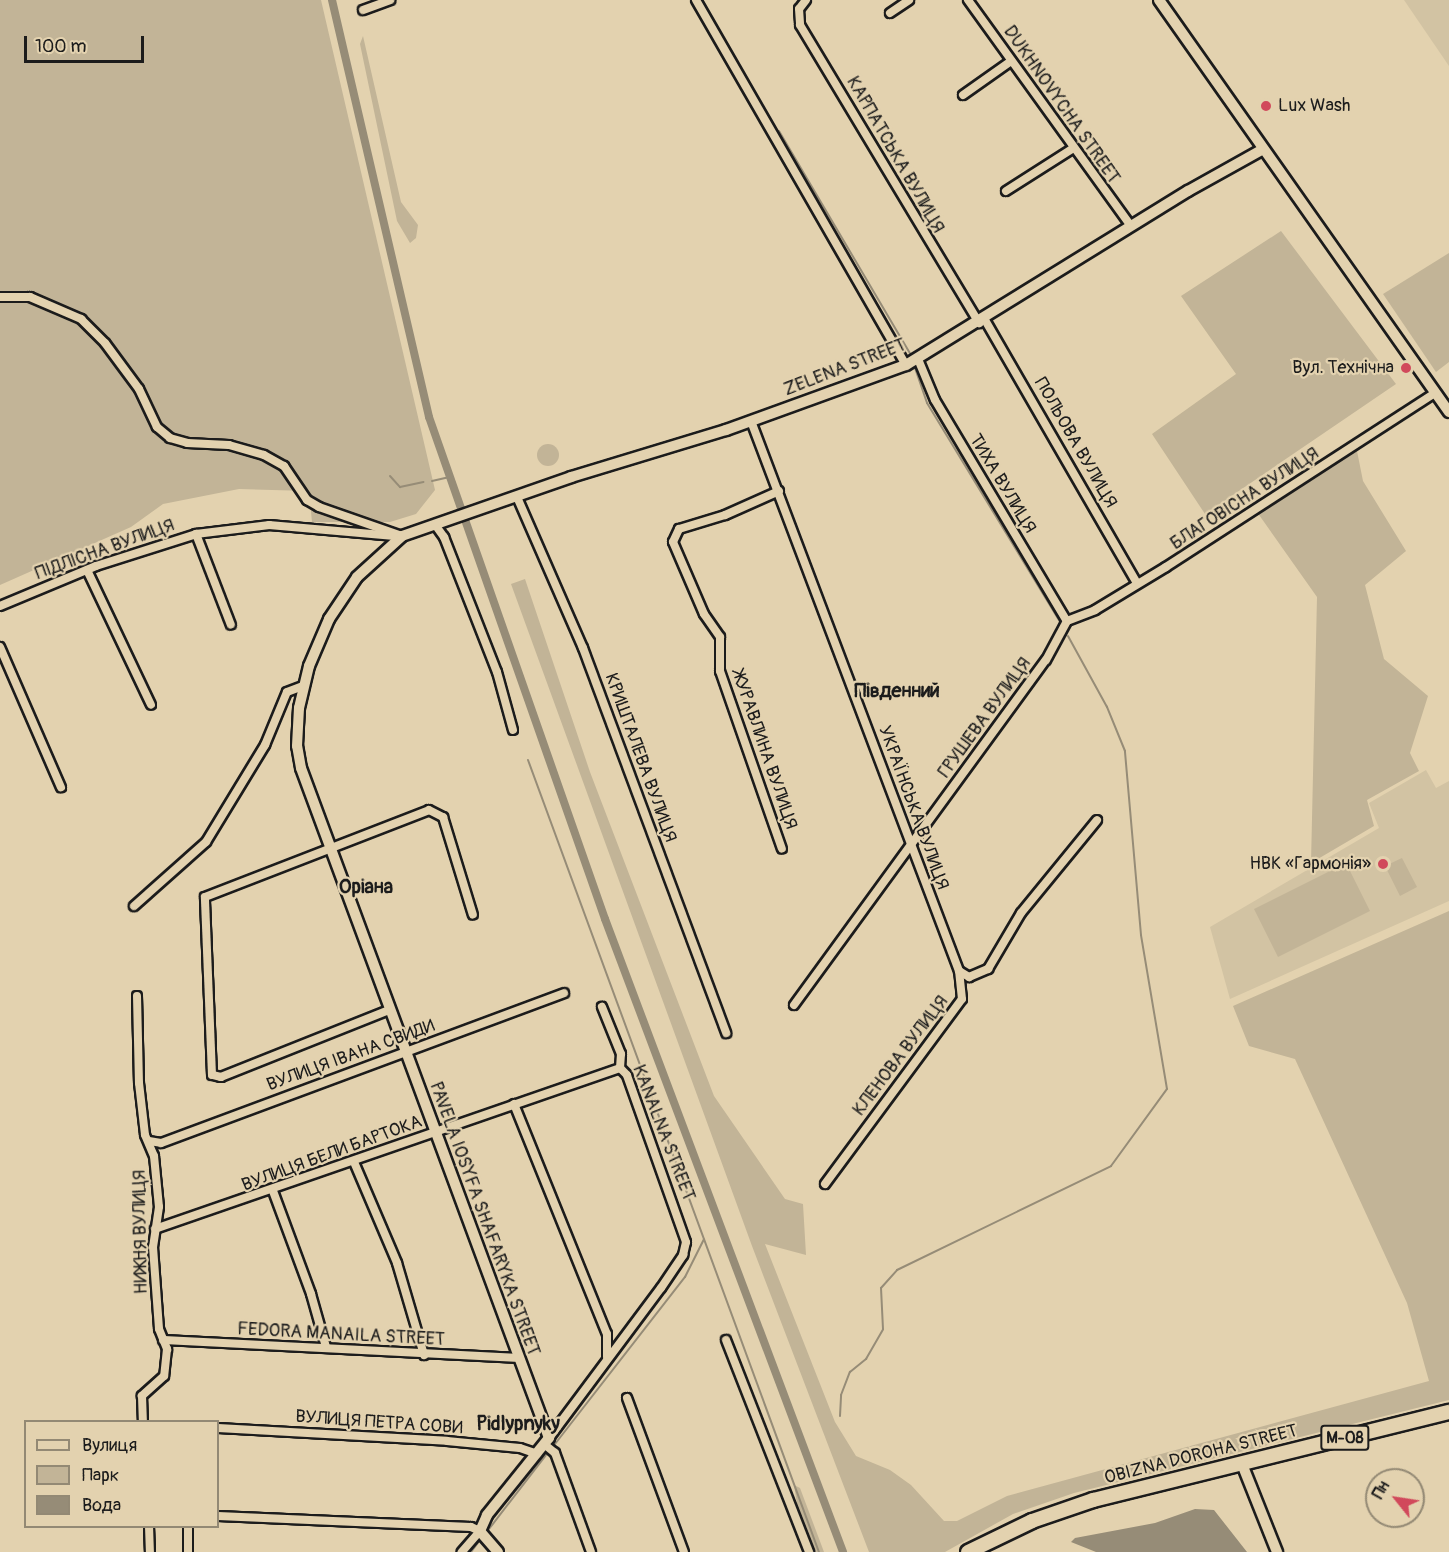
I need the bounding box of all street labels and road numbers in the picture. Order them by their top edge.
street label: DUKHNOVYCHA STREET [998,22,1124,188]
street label: КАРПАТСЬКА ВУЛИЦЯ [841,73,949,237]
street label: ZELENA STREET [781,335,909,401]
street label: ПОЛЬОВА ВУЛИЦЯ [1029,374,1121,512]
street label: ТИХА ВУЛИЦЯ [964,431,1040,537]
street label: БЛАГОВІСНА ВУЛИЦЯ [1167,443,1323,555]
street label: ПІДЛІСНА ВУЛИЦЯ [33,515,177,585]
street label: ГРУШЕВА ВУЛИЦЯ [934,653,1036,783]
street label: ЖУРАВЛИНА ВУЛИЦЯ [727,668,801,832]
street label: КРИШТАЛЕВА ВУЛИЦЯ [599,671,681,845]
street label: УКРАЇНСЬКА ВУЛИЦЯ [873,723,953,893]
street label: КЛЕНОВА ВУЛИЦЯ [849,992,953,1120]
street label: ВУЛИЦЯ ІВАНА СВИДИ [264,1016,438,1096]
street label: KANALNA STREET [627,1062,699,1204]
street label: PAVELA IOSYFA SHAFARYKA STREET [424,1079,544,1359]
street label: ВУЛИЦЯ БЕЛИ БАРТОКА [239,1111,425,1197]
street label: НИЖНЯ ВУЛИЦЯ [129,1170,153,1294]
street label: FEDORA MANAILA STREET [237,1319,445,1351]
street label: ВУЛИЦЯ ПЕТРА СОВИ [294,1406,464,1440]
street label: OBIZNA DOROHA STREET [1102,1421,1300,1489]
road number: М-08 [1320,1425,1370,1451]

